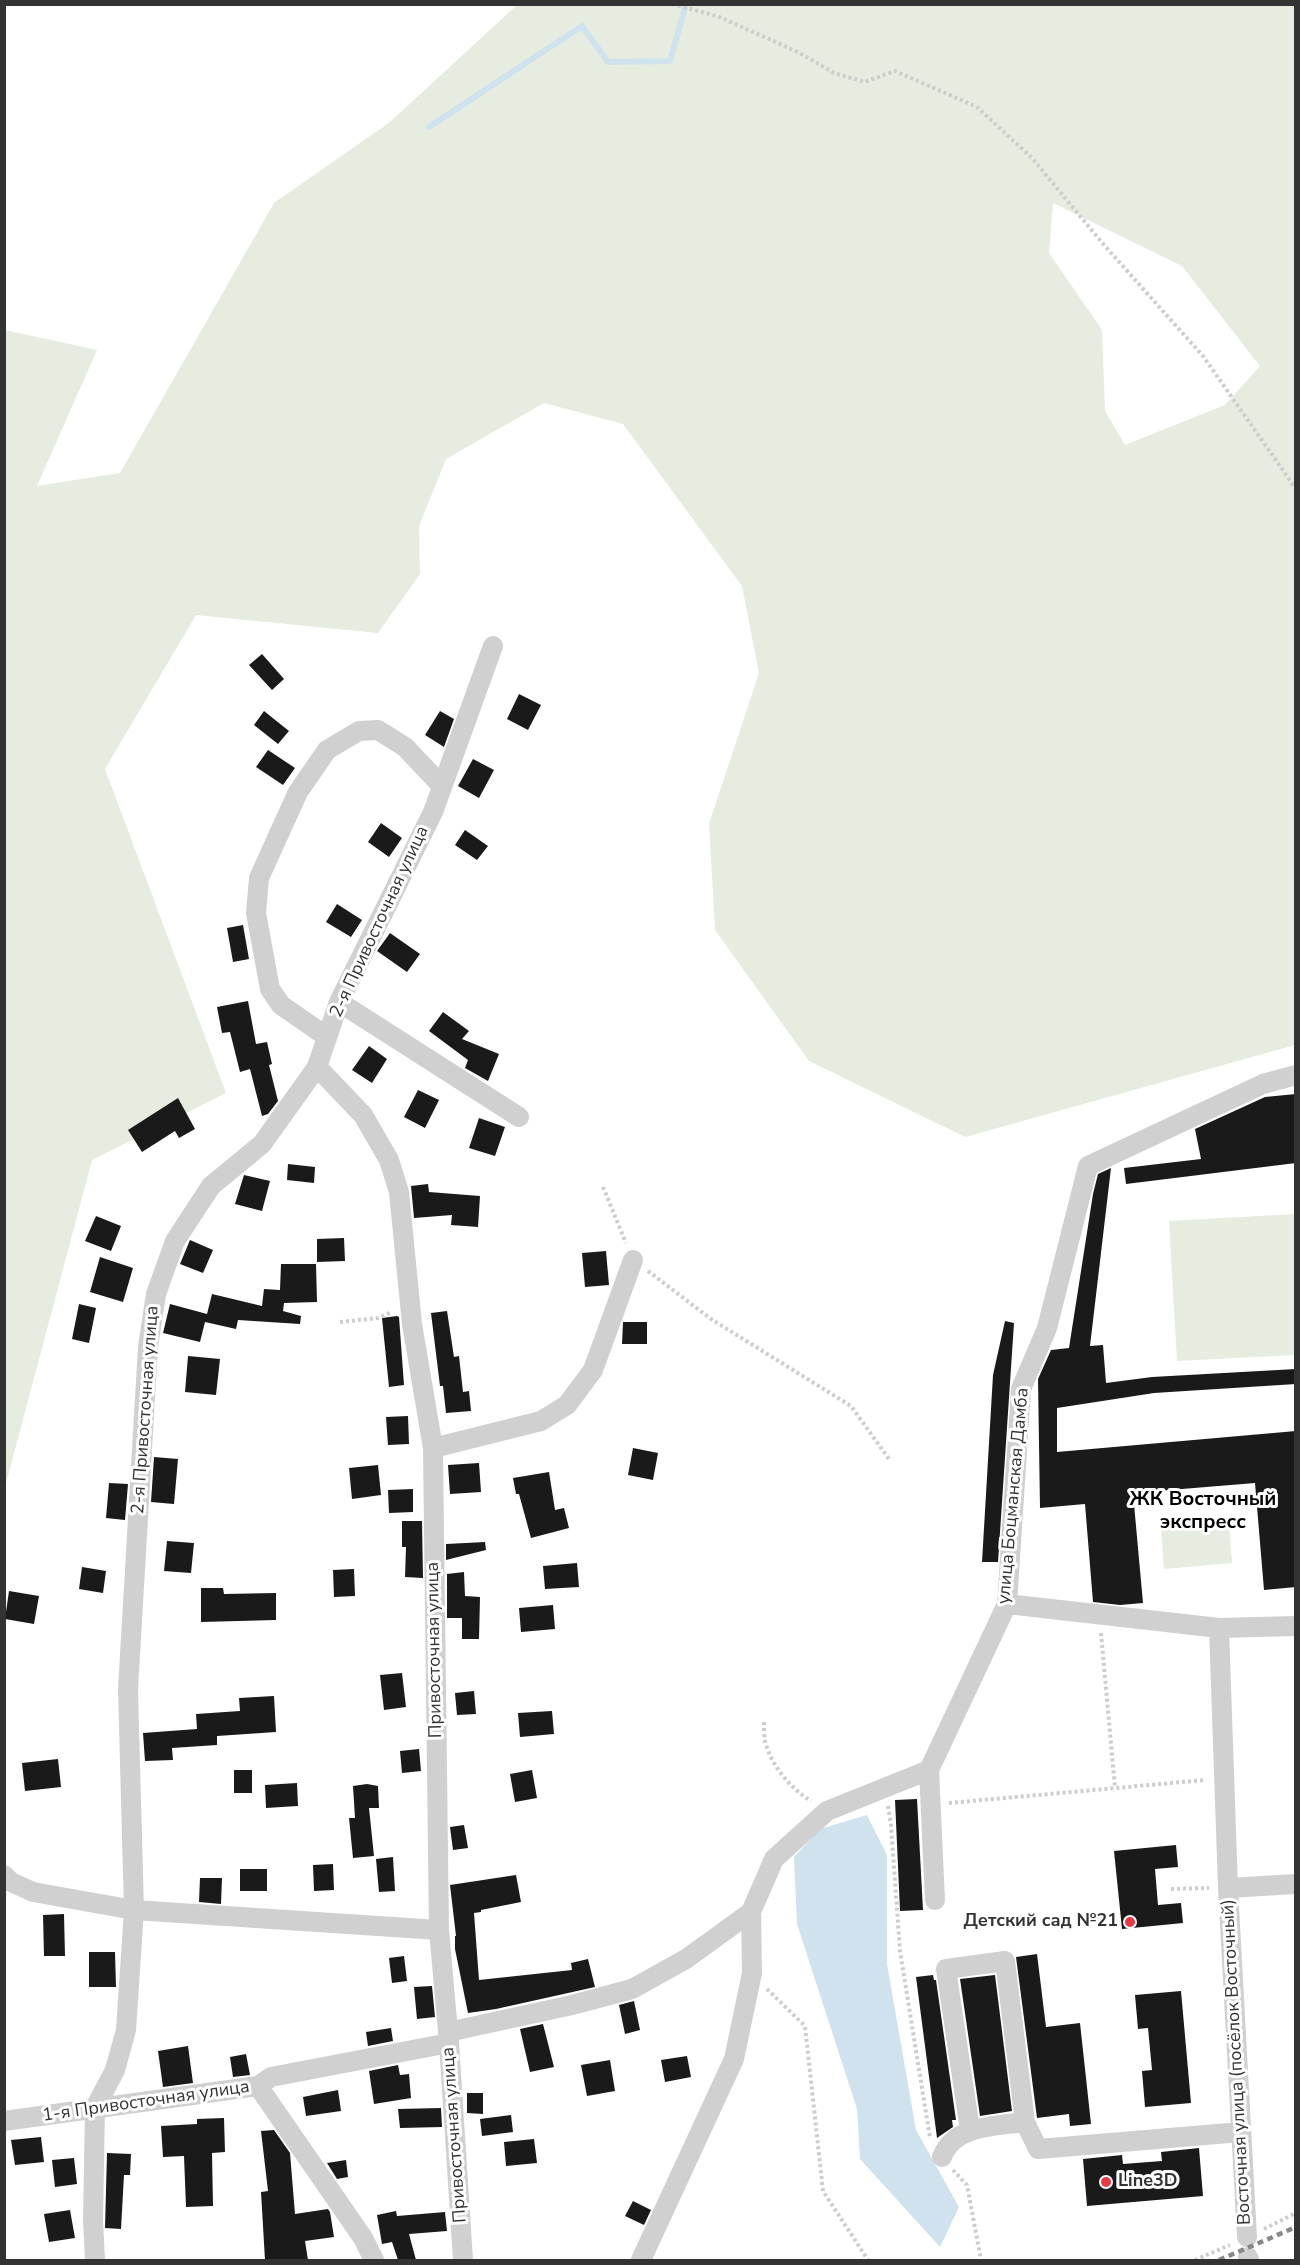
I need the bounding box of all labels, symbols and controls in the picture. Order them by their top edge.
street label: 2-я Привосточная улица [326,823,434,1021]
street label: 2-я Привосточная улица [128,1305,164,1515]
street label: улица Боцманская Дамба [994,1387,1034,1605]
district label: ЖК Восточный экспресс [1130,1488,1276,1535]
street label: Привосточная улица [423,1562,447,1738]
street label: Восточная улица (посёлок Восточный) [1218,1898,1256,2226]
place label: Детский сад №21 [963,1911,1118,1933]
marker: Детский сад №21 [1123,1915,1137,1929]
street label: Привосточная улица [438,2046,472,2224]
street label: 1-я Привосточная улица [41,2077,251,2127]
place label: Line3D [1118,2171,1178,2193]
marker: Line3D [1099,2175,1113,2189]

